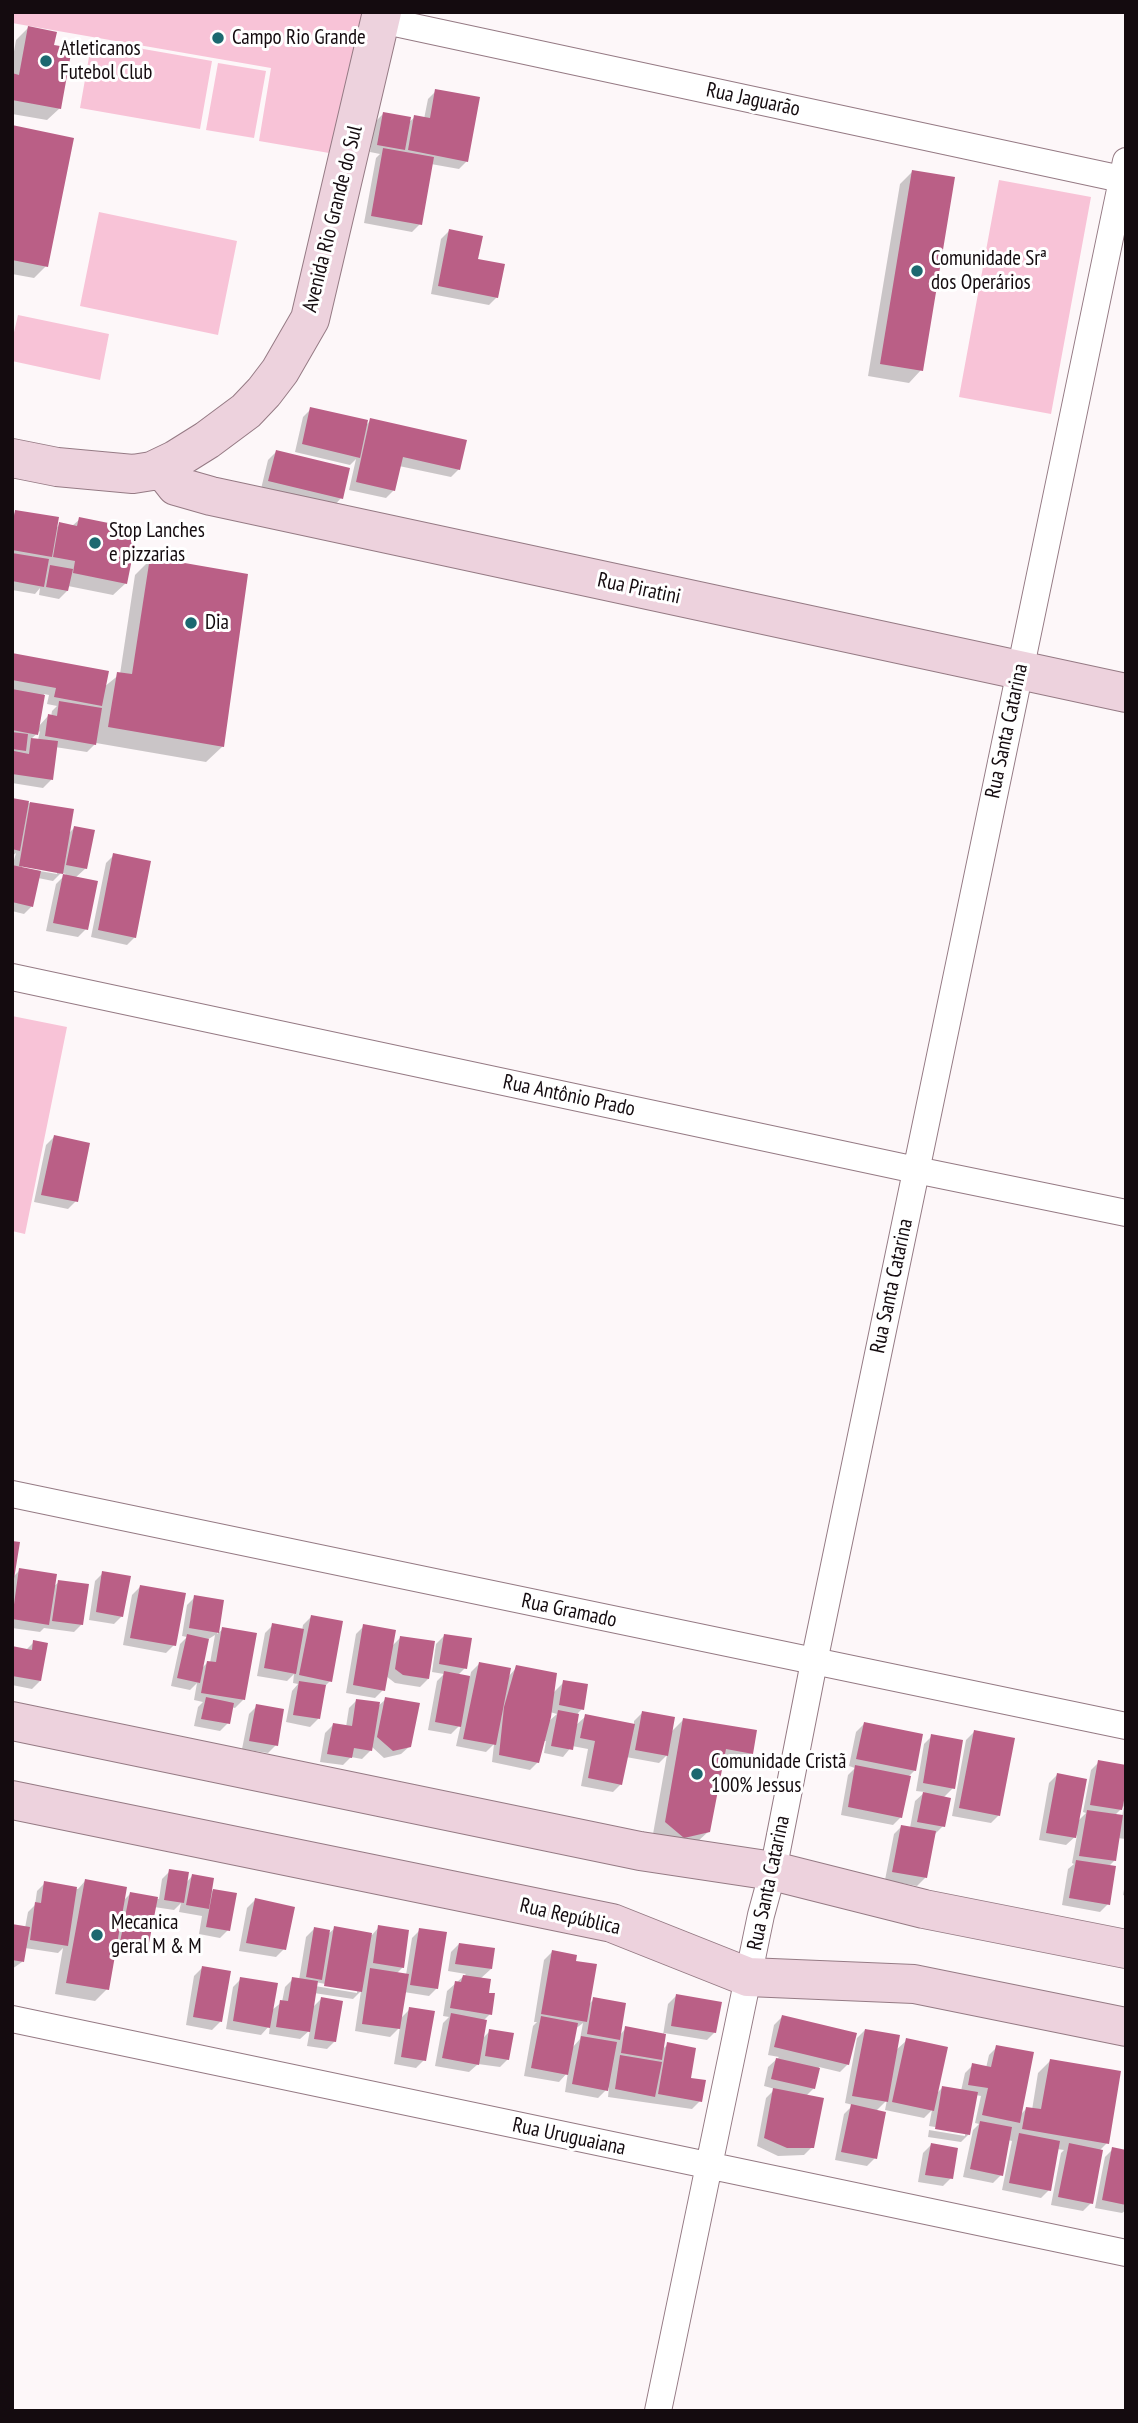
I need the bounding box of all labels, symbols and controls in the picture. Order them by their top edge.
place label: Campo Rio Grande [232,25,366,51]
marker: Campo Rio Grande [210,30,226,46]
place label: Atleticanos Futebol Club [60,36,152,86]
marker: Atleticanos Futebol Club [38,53,54,69]
street label: Rua Jaguarão [704,78,802,122]
street label: Avenida Rio Grande do Sul [298,123,368,315]
place label: Comunidade Srª dos Operários [931,246,1047,296]
marker: Comunidade Srª dos Operários [909,263,925,279]
place label: Stop Lanches e pizzarias [109,518,205,568]
marker: Stop Lanches e pizzarias [87,535,103,551]
street label: Rua Piratini [595,568,683,610]
place label: Dia [205,610,229,636]
marker: Dia [183,615,199,631]
street label: Rua Santa Catarina [980,661,1034,801]
street label: Rua Antônio Prado [501,1070,637,1122]
street label: Rua Santa Catarina [865,1216,919,1356]
street label: Rua Gramado [519,1589,619,1633]
place label: Comunidade Cristã 100% Jessus [711,1749,846,1799]
marker: Comunidade Cristã 100% Jessus [689,1766,705,1782]
street label: Rua Santa Catarina [742,1813,796,1953]
street label: Rua República [517,1893,623,1941]
place label: Mecanica geral M & M [111,1910,202,1960]
marker: Mecanica geral M & M [89,1927,105,1943]
street label: Rua Uruguaiana [510,2113,628,2161]

